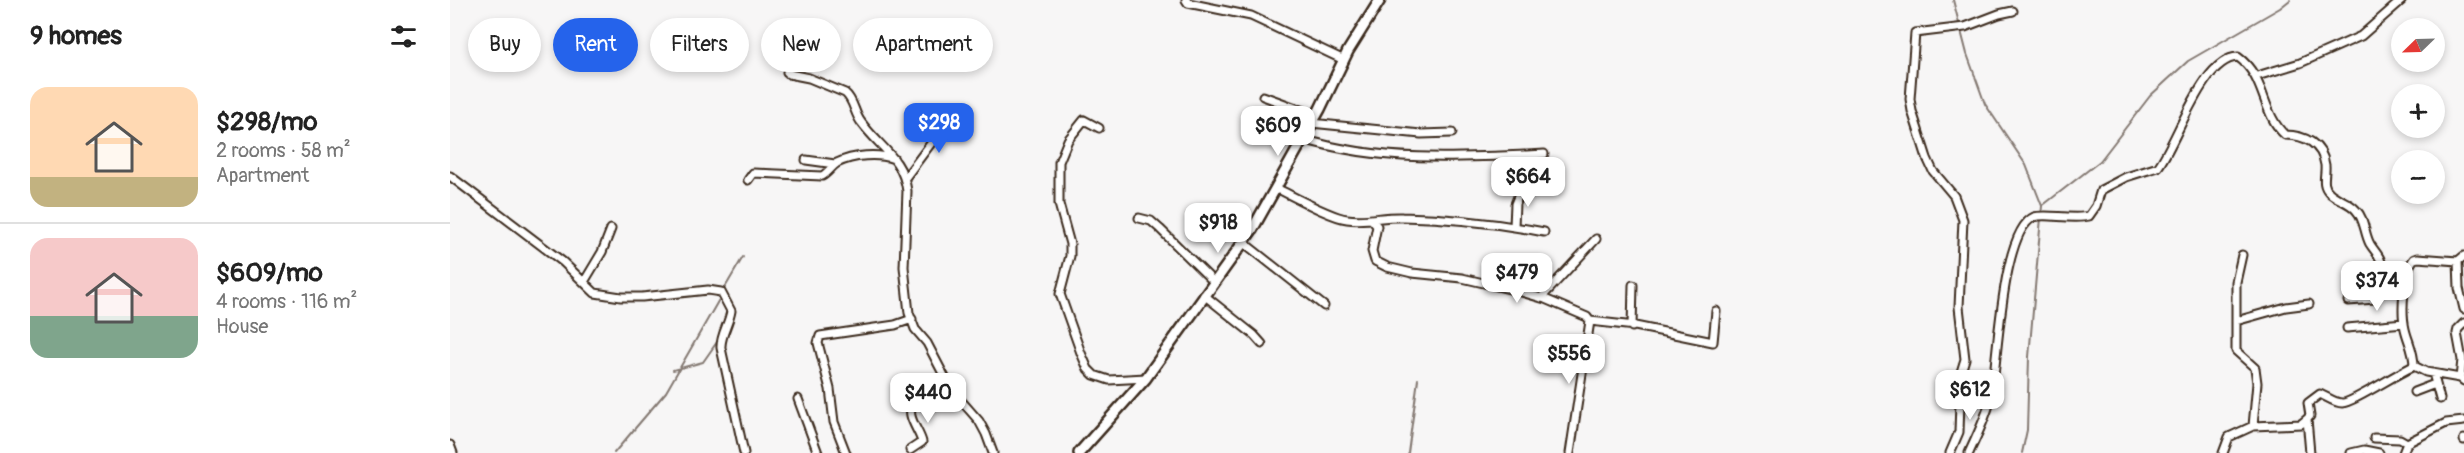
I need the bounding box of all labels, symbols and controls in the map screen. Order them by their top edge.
chip: Buy [468,18,541,72]
chip: Rent [553,18,638,72]
chip: Filters [650,18,749,72]
chip: New [761,18,841,72]
chip: Apartment [853,18,993,72]
north arrow [2391,18,2445,72]
map controls [2391,18,2445,204]
text: 9 homes [30,20,122,52]
icon: filters [387,20,420,53]
button: + [2391,84,2445,138]
pin: $298 [903,103,975,154]
text: $298/mo [216,106,318,138]
pin: $609 [1242,106,1314,157]
text: $298 [918,110,960,135]
icon: home [78,111,150,183]
text: $609 [1255,113,1301,138]
text: 2 rooms · 58 m² [216,138,351,163]
button: − [2391,150,2445,204]
pin: $664 [1492,157,1564,208]
text: Apartment [216,163,309,188]
text: $664 [1505,164,1551,189]
pin: $918 [1182,203,1254,254]
text: $918 [1198,210,1238,235]
pin: $479 [1481,253,1553,304]
text: $609/mo [216,257,323,289]
text: $479 [1495,260,1539,285]
pin: $374 [2341,261,2413,312]
icon: home [78,262,150,334]
text: $374 [2355,268,2399,293]
text: 4 rooms · 116 m² [216,289,357,314]
text: House [216,314,268,339]
pin: $556 [1533,334,1605,385]
text: $556 [1547,341,1591,366]
pin: $612 [1934,370,2006,421]
pin: $440 [892,373,964,424]
text: $612 [1949,377,1991,402]
text: $440 [904,380,952,405]

